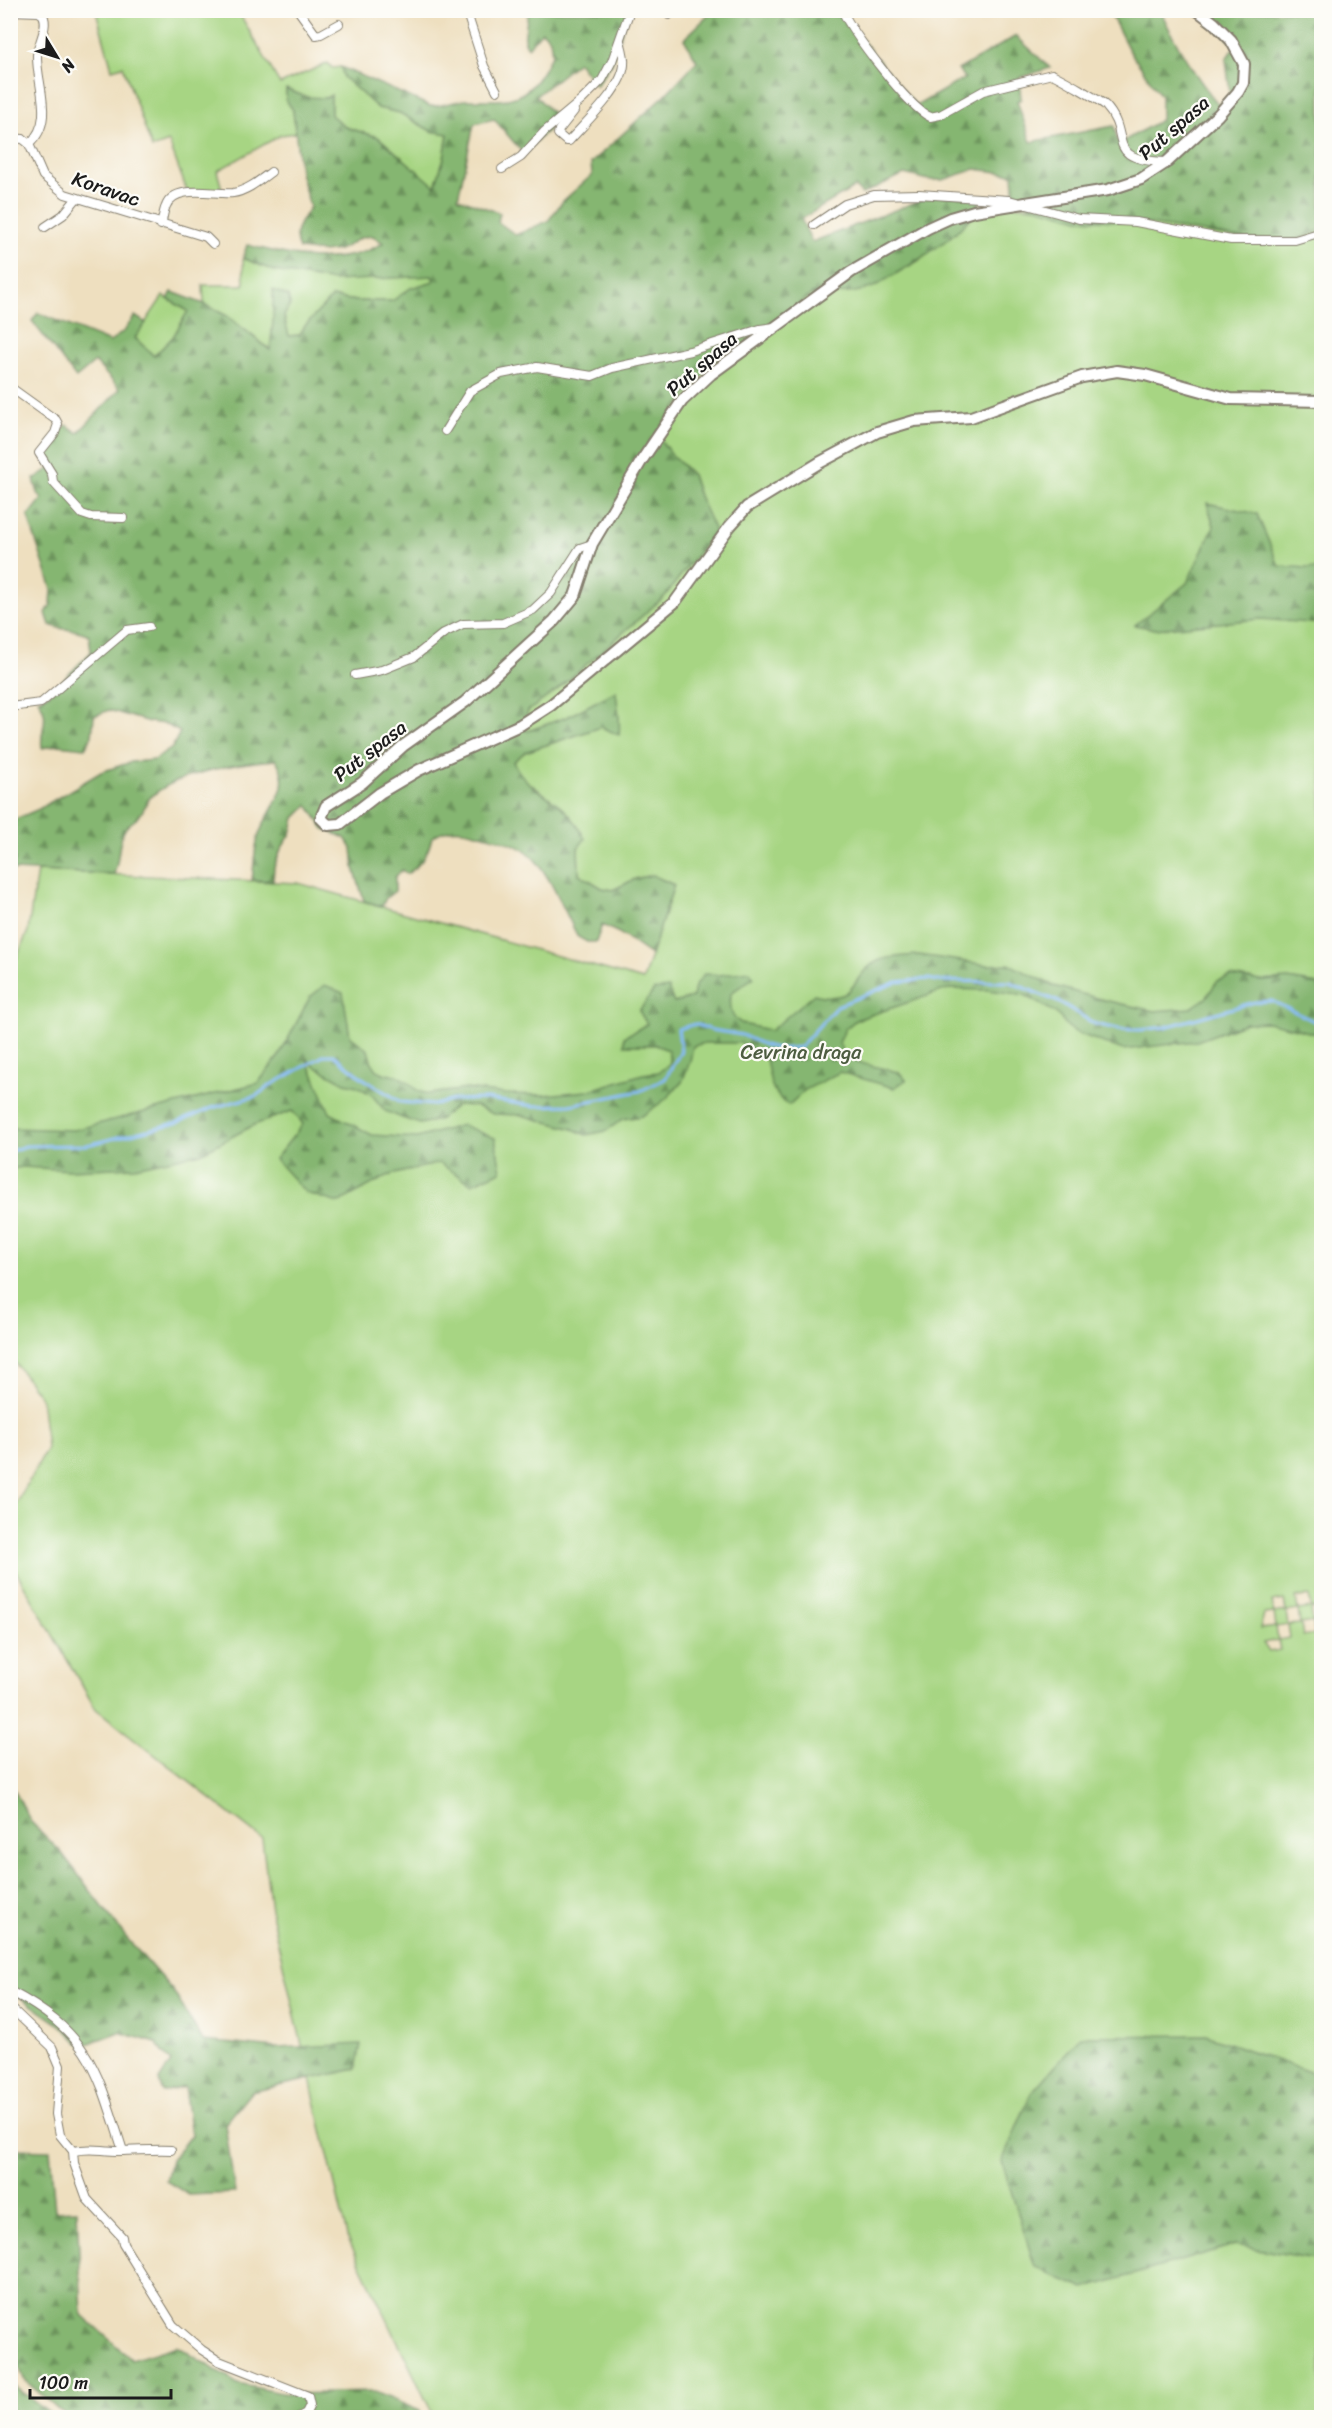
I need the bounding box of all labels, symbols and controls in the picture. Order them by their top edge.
north arrow [27,27,87,87]
text: N [53,52,84,80]
street label: Put spasa [1130,87,1218,169]
street label: Koravac [67,161,145,217]
street label: Put spasa [658,323,746,405]
street label: Put spasa [325,711,415,791]
park label: Cevrina draga [741,1035,862,1070]
scale bar [30,2362,171,2400]
text: 100 m [39,2367,88,2399]

